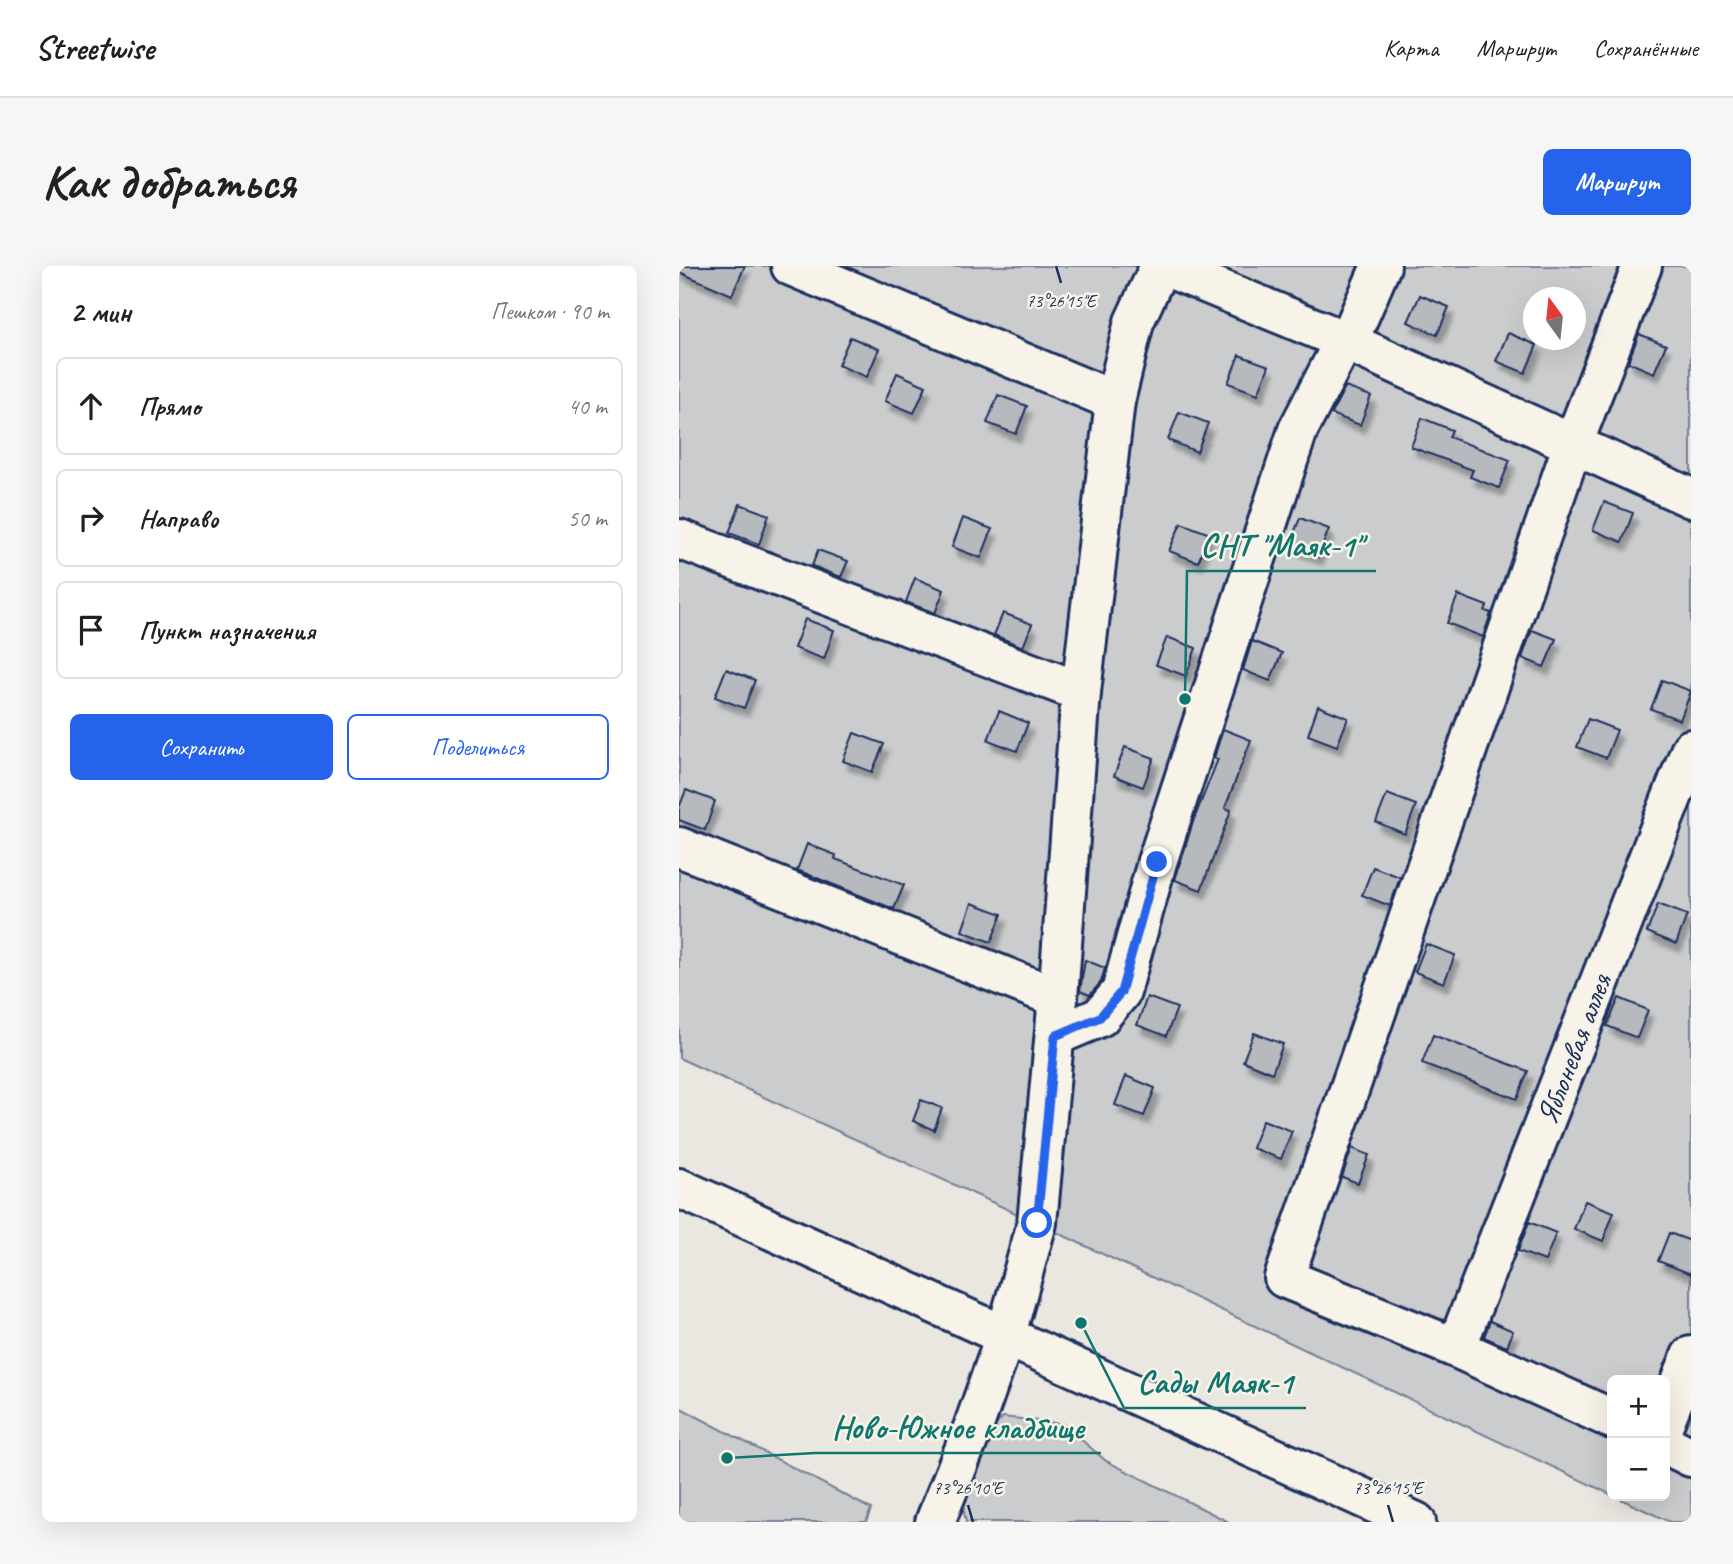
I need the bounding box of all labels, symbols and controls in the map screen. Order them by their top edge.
text: Streetwise [35,27,154,69]
text: Карта [1384,33,1439,63]
text: Маршрут [1477,33,1556,63]
text: Сохранённые [1594,33,1698,63]
button: Маршрут [1543,149,1691,215]
text: Как добраться [42,151,295,213]
north arrow [1523,287,1586,350]
text: 73°26'15"E [1026,290,1098,312]
text: 2 мин [70,293,131,331]
text: Пешком · 90 m [491,297,609,326]
icon: ahead [72,387,110,425]
text: Прямо [139,390,201,423]
text: 40 m [568,392,607,421]
icon: right [72,499,110,537]
text: Направо [139,502,218,535]
text: 50 m [568,504,607,533]
callout: СНТ "Маяк-1" [1187,518,1376,571]
text: СНТ "Маяк-1" [1200,525,1369,566]
icon: arrive [72,611,110,649]
text: Пункт назначения [139,614,315,647]
button: Сохранить [70,714,333,780]
button: Поделиться [347,714,609,780]
route end [1141,846,1172,877]
street label: Яблоневая аллея [1528,968,1620,1129]
route start [1021,1207,1052,1238]
callout: Сады Маяк-1 [1124,1355,1306,1408]
text: Сады Маяк-1 [1137,1362,1296,1403]
map controls [1607,1375,1670,1501]
button: + [1607,1375,1670,1438]
callout: Ново-Южное кладбище [815,1400,1101,1453]
text: Ново-Южное кладбище [832,1407,1087,1448]
button: − [1607,1438,1670,1501]
text: 73°26'10"E [933,1477,1005,1499]
text: 73°26'15"E [1353,1477,1425,1499]

